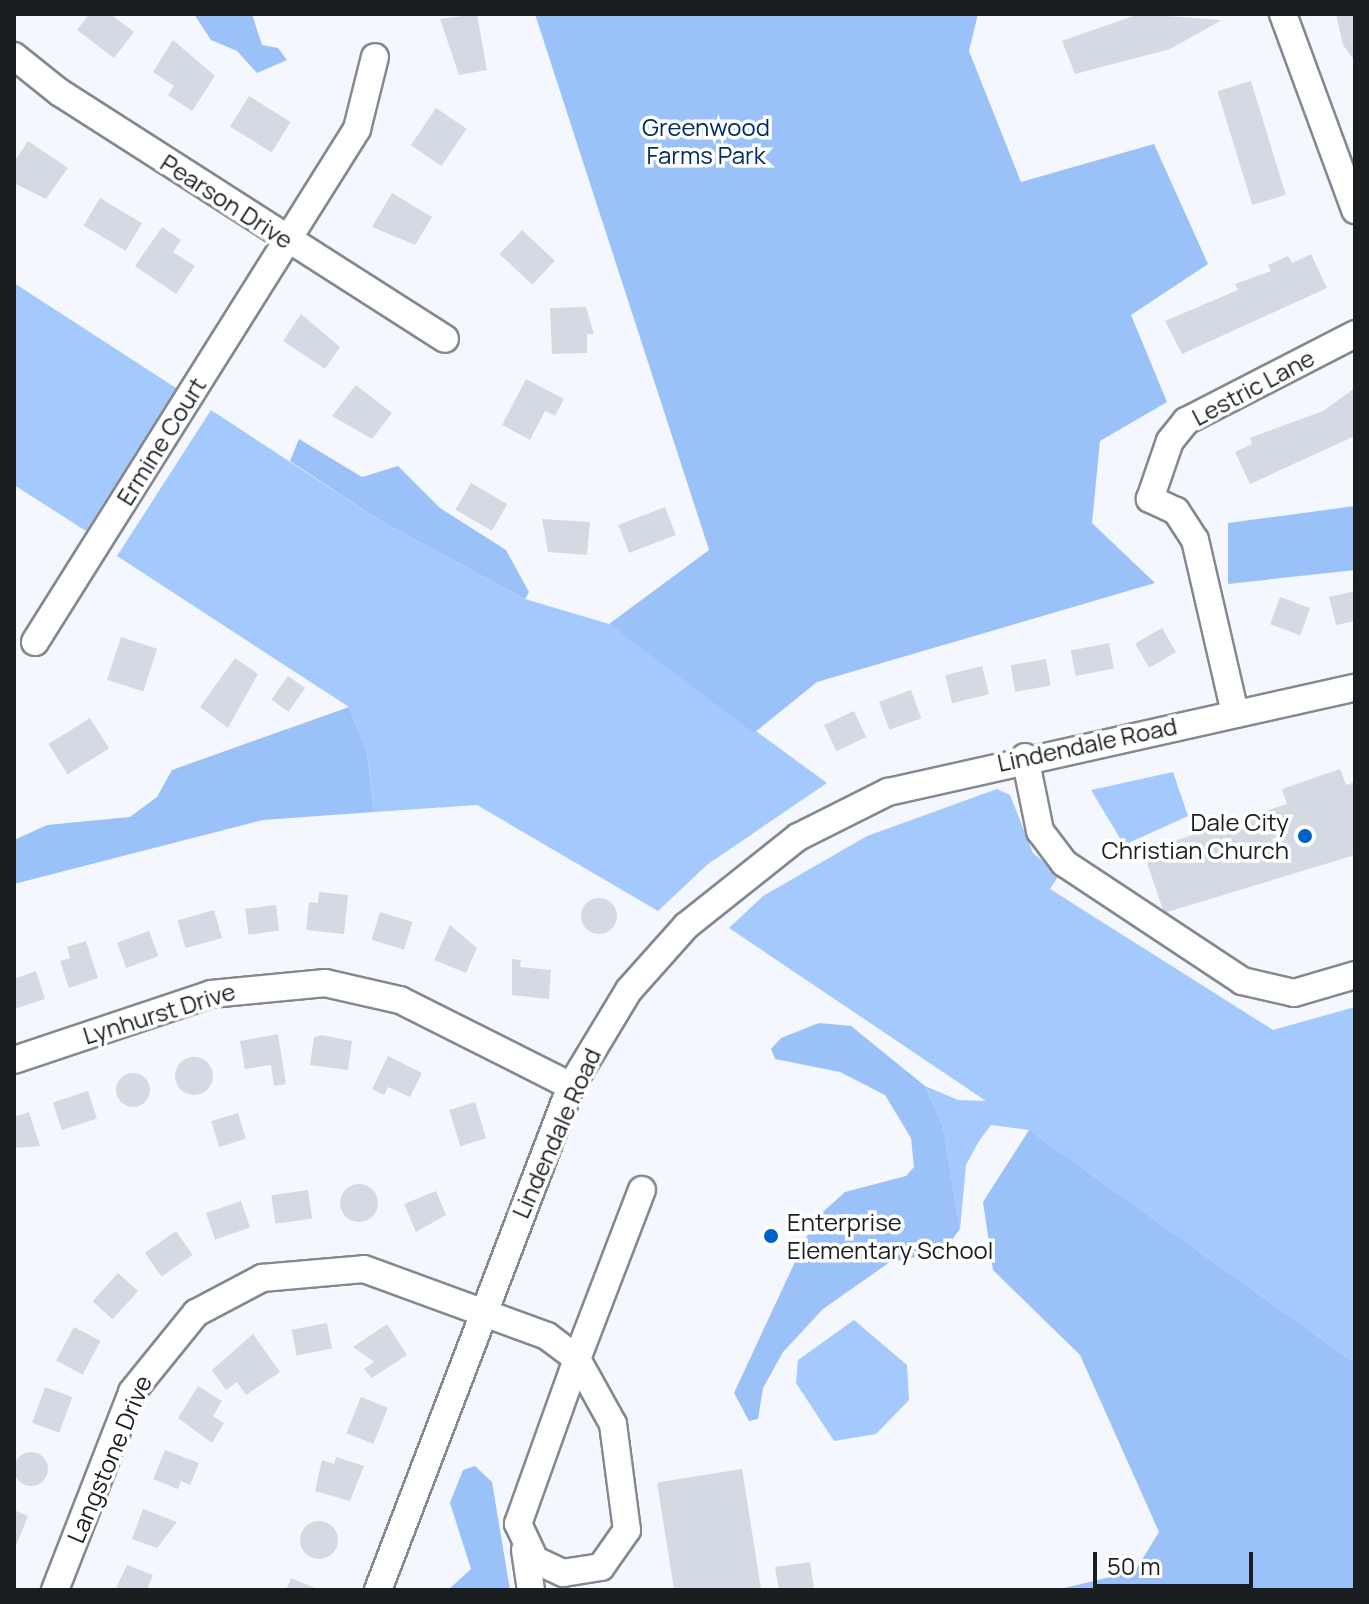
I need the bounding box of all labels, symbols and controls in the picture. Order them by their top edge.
park label: Greenwood Farms Park [642,113,770,169]
street label: Pearson Drive [156,148,298,254]
street label: Lestric Lane [1187,343,1319,431]
street label: Ermine Court [110,372,212,510]
street label: Lindendale Road [995,711,1179,777]
place label: Dale City Christian Church [1101,808,1289,864]
marker: Dale City Christian Church [1296,827,1314,845]
street label: Lynhurst Drive [79,976,239,1050]
street label: Lindendale Road [506,1044,606,1222]
place label: Enterprise Elementary School [787,1208,993,1264]
marker: Enterprise Elementary School [762,1227,780,1245]
street label: Langstone Drive [61,1371,157,1547]
scale bar [1097,1536,1257,1586]
text: 50 m [1107,1549,1161,1582]

